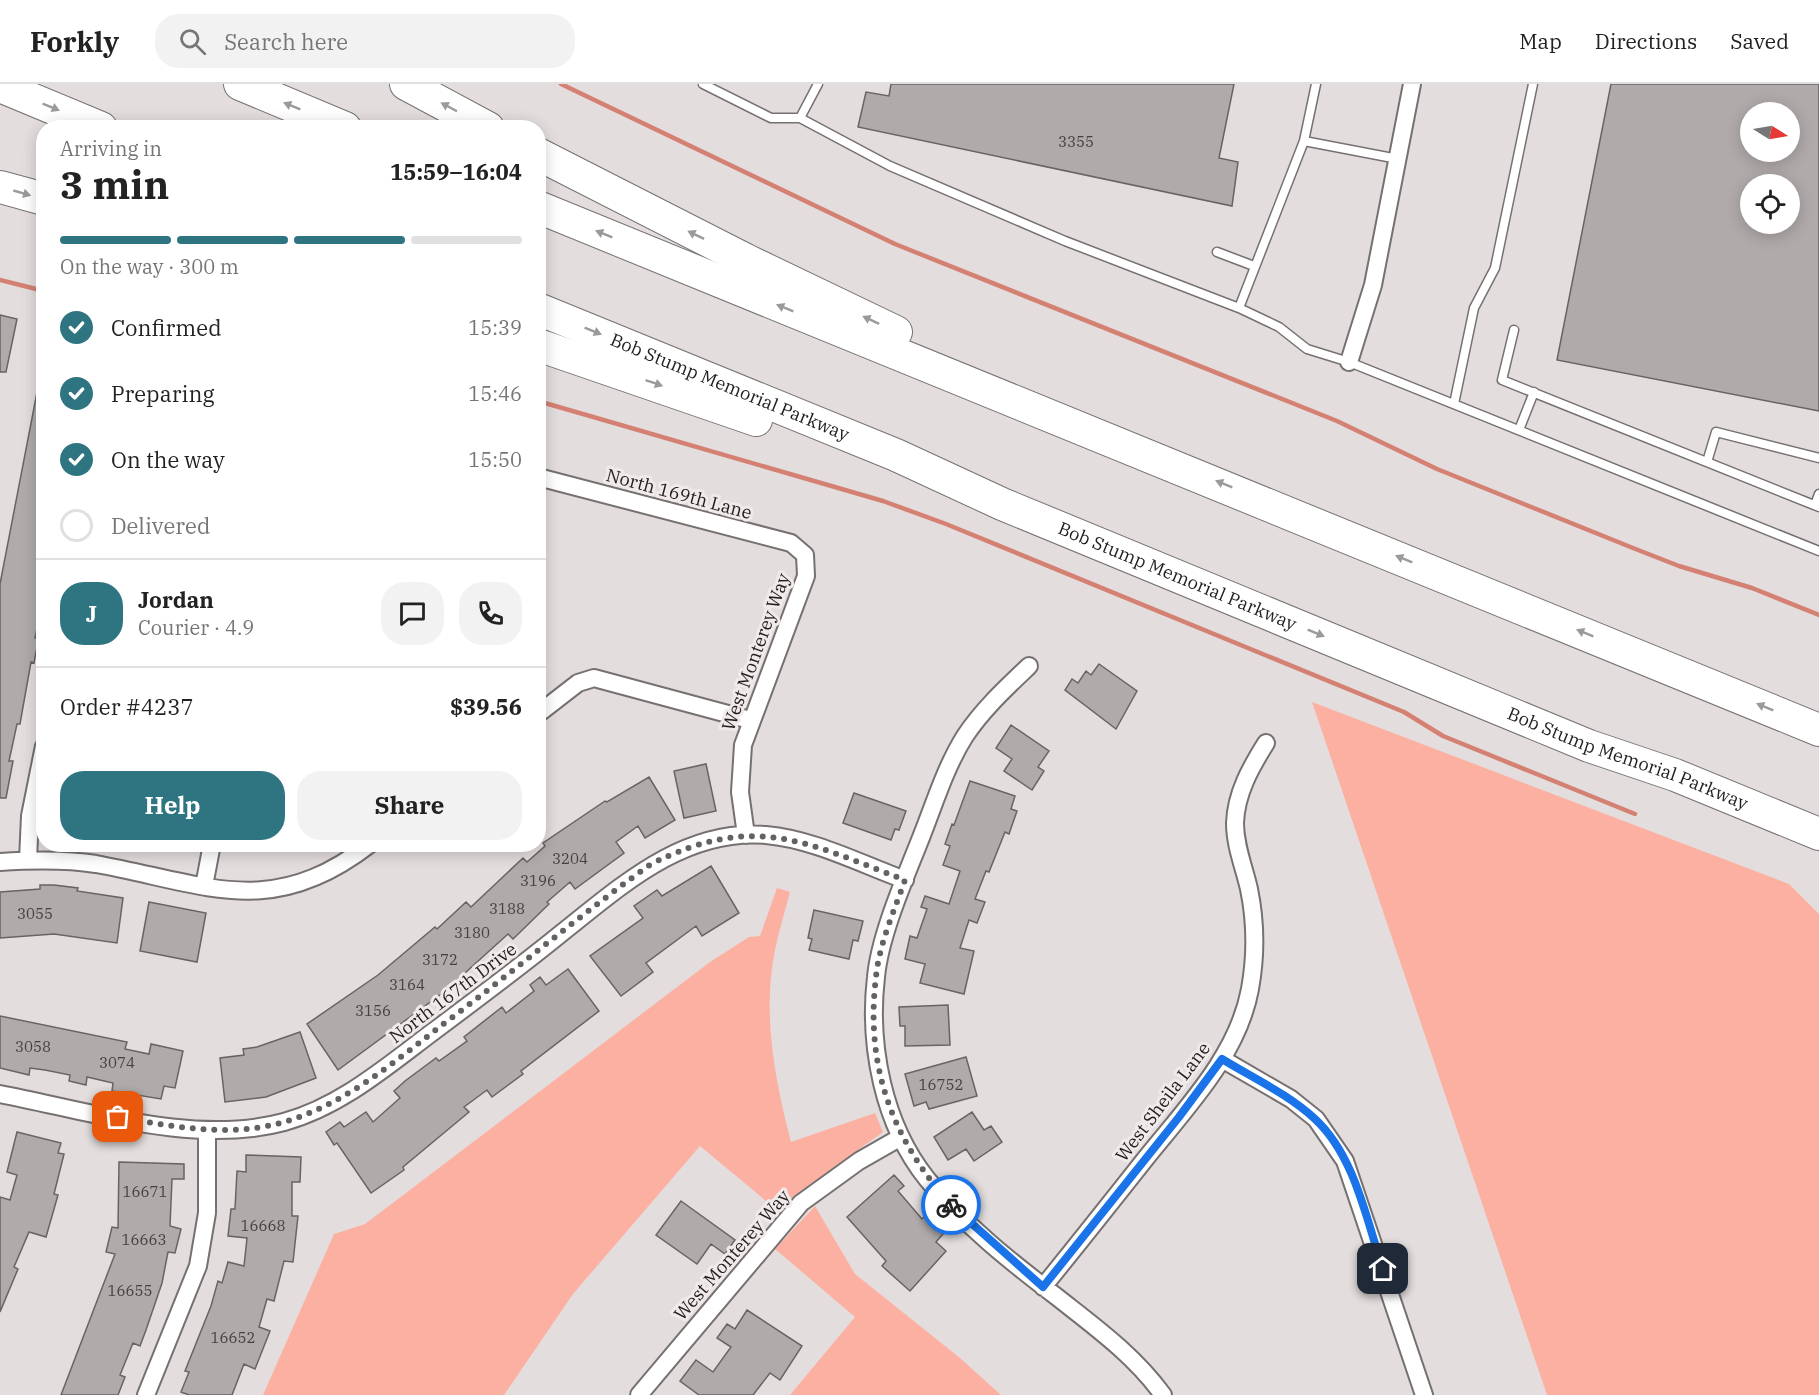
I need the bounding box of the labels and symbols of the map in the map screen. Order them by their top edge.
one-way arrow [283,101,301,110]
one-way arrow [42,102,60,112]
one-way arrow [441,102,458,112]
north arrow [1740,102,1800,162]
house number: 3355 [1058,132,1094,151]
one-way arrow [13,189,31,198]
one-way arrow [595,229,613,239]
one-way arrow [687,231,704,240]
one-way arrow [775,303,793,313]
one-way arrow [863,316,880,325]
one-way arrow [584,326,602,336]
street label: Bob Stump Memorial Parkway [607,328,853,446]
one-way arrow [645,379,663,389]
street label: North 169th Lane [604,463,754,524]
one-way arrow [1215,479,1233,488]
street label: Bob Stump Memorial Parkway [1055,516,1300,635]
one-way arrow [1395,554,1413,564]
street label: West Monterey Way [716,570,795,734]
one-way arrow [1307,628,1325,638]
one-way arrow [1575,628,1593,638]
street label: Bob Stump Memorial Parkway [1504,702,1752,815]
one-way arrow [1756,702,1774,711]
house number: 3204 [552,849,588,868]
house number: 3196 [520,871,556,890]
house number: 3188 [489,899,525,918]
house number: 3055 [17,904,53,923]
house number: 3180 [454,923,490,942]
street label: North 167th Drive [384,937,521,1048]
house number: 3172 [422,950,458,969]
house number: 3164 [389,975,425,994]
house number: 3156 [355,1001,391,1020]
house number: 3058 [15,1037,51,1056]
street label: West Sheila Lane [1110,1037,1215,1166]
house number: 3074 [99,1053,135,1072]
house number: 16752 [918,1075,964,1094]
pin [92,1091,143,1142]
courier [921,1175,981,1235]
house number: 16671 [122,1182,168,1201]
street label: West Monterey Way [669,1184,795,1325]
house number: 16668 [240,1216,286,1235]
house number: 16663 [121,1230,167,1249]
pin [1357,1243,1408,1294]
house number: 16655 [107,1281,153,1300]
house number: 16652 [210,1328,256,1347]

